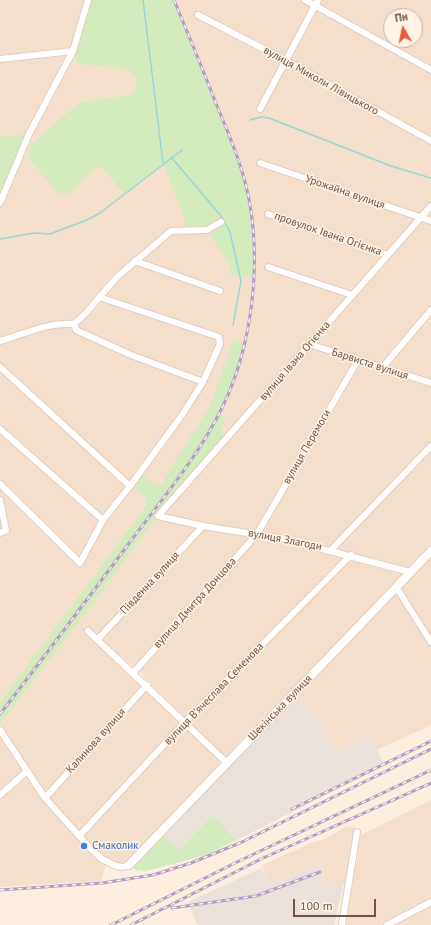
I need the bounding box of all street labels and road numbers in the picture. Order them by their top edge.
street label: вулиця Миколи Лівицького [261,44,381,118]
street label: Урожайна вулиця [303,172,387,212]
street label: провулок Івана Огієнка [273,209,383,259]
street label: вулиця Івана Огієнка [257,319,333,403]
street label: Барвиста вулиця [330,345,410,383]
street label: вулиця Перемоги [280,407,334,487]
street label: вулиця Злагоди [247,526,323,554]
street label: Південна вулиця [118,549,182,617]
street label: вулиця Дмитра Донцова [151,555,239,651]
street label: вулиця В'ячеслава Семенова [162,640,266,748]
street label: Шекінська вулиця [245,672,315,744]
street label: Калинова вулиця [63,706,129,776]

